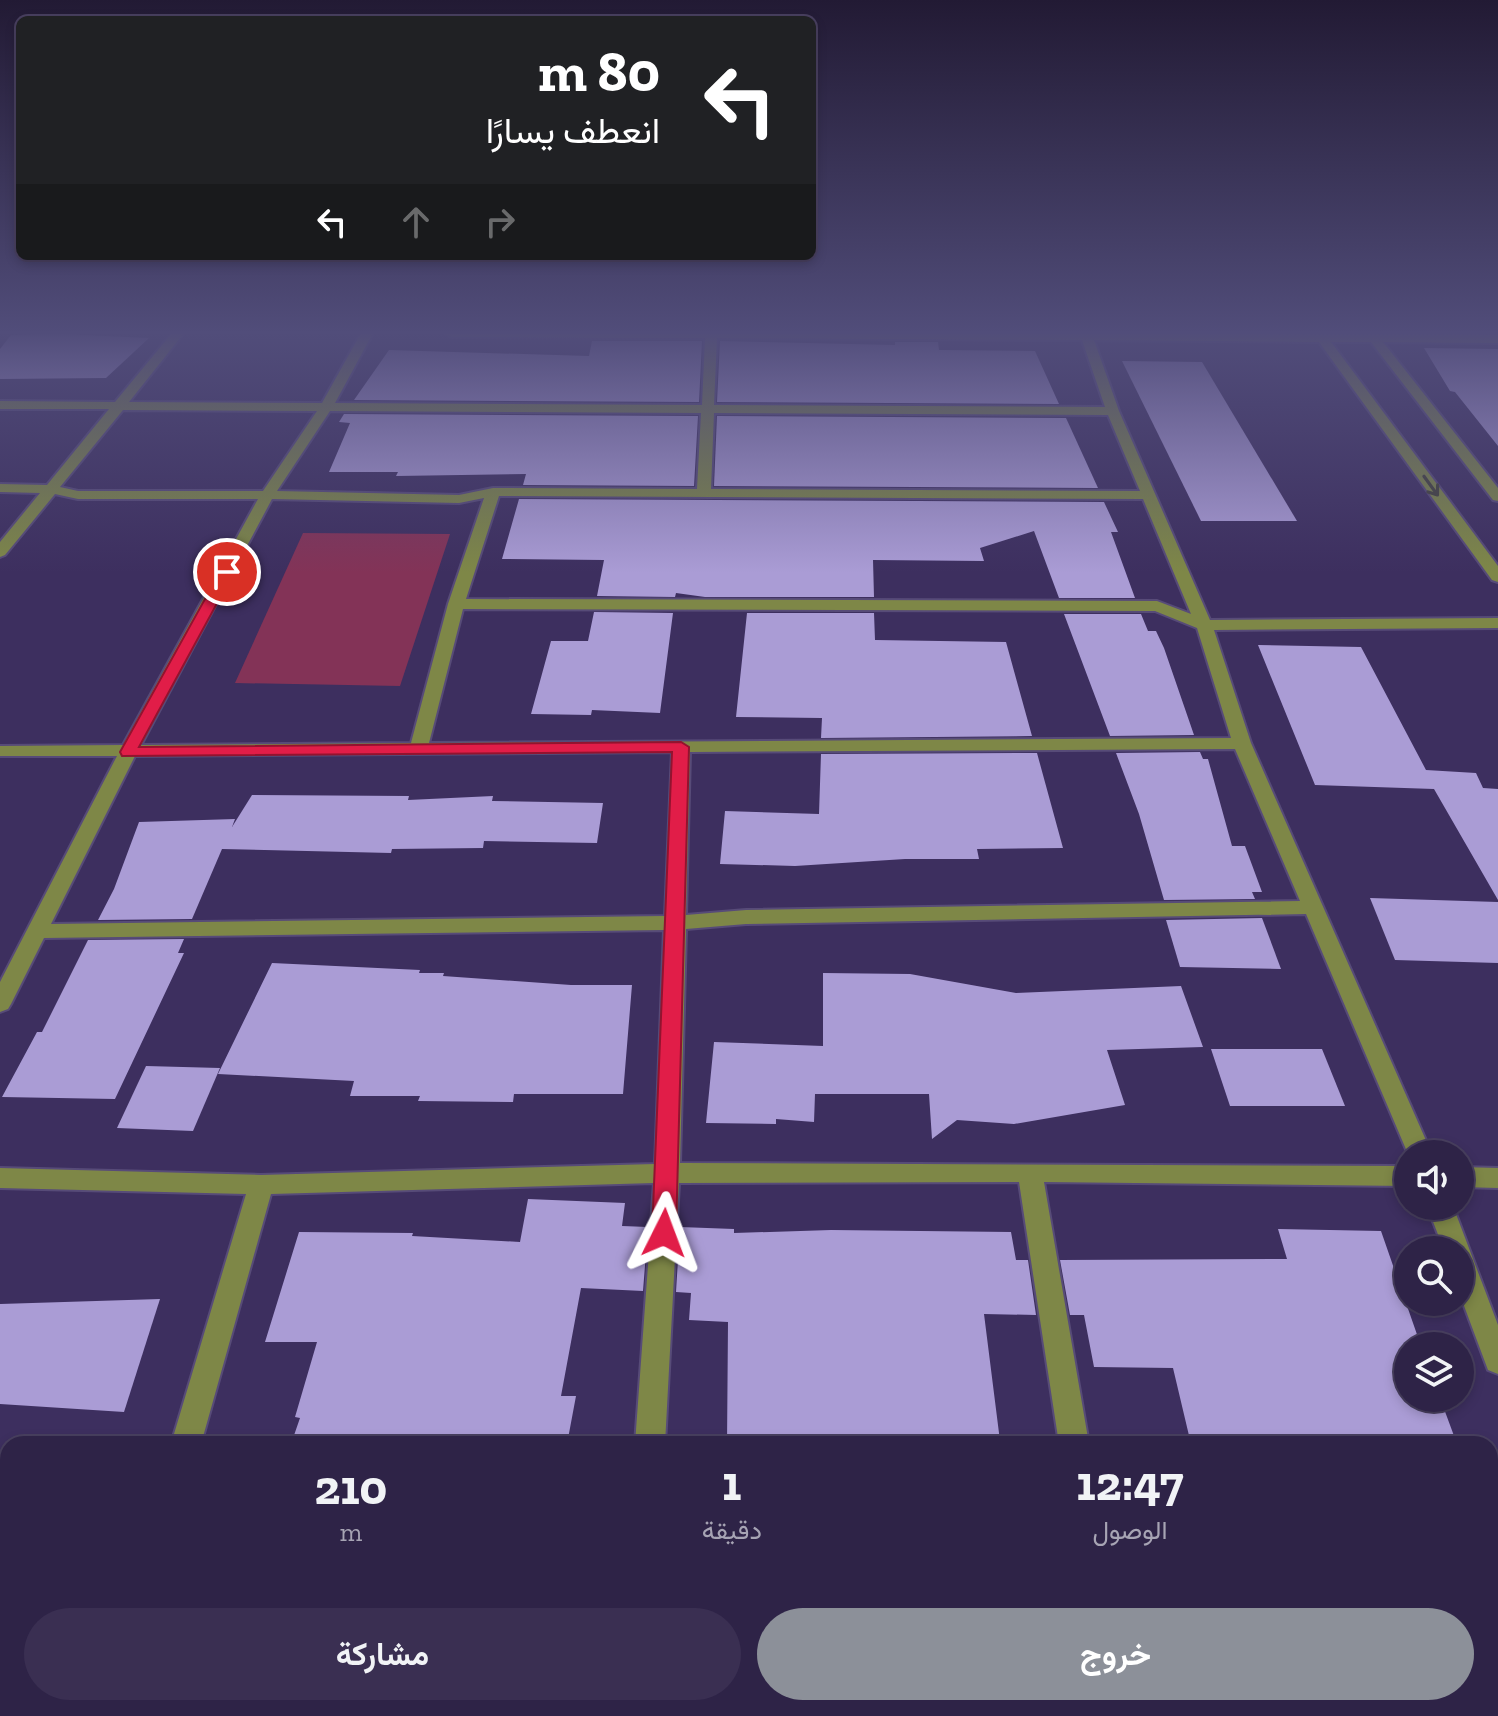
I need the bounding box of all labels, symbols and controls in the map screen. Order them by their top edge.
text: 80 m [538,38,660,105]
icon: left [688,48,792,152]
text: انعطف يسارًا [486,109,660,152]
icon: left [310,200,354,244]
icon: ahead [394,200,438,244]
icon: right [478,200,522,244]
one-way arrow [1422,475,1439,496]
pin [193,538,261,606]
icon: arrive [205,550,249,594]
map controls [1394,1140,1474,1412]
button: sound [1394,1140,1474,1220]
position arrow [622,1191,706,1275]
button: search [1394,1236,1474,1316]
button: layers [1394,1332,1474,1412]
text: 1 [722,1455,742,1512]
text: 12:47 [1076,1455,1184,1512]
text: 210 [314,1459,387,1516]
text: دقيقة [702,1514,762,1546]
text: الوصول [1092,1514,1167,1546]
text: m [340,1516,362,1548]
button: مشاركة [24,1608,741,1700]
button: خروج [757,1608,1474,1700]

